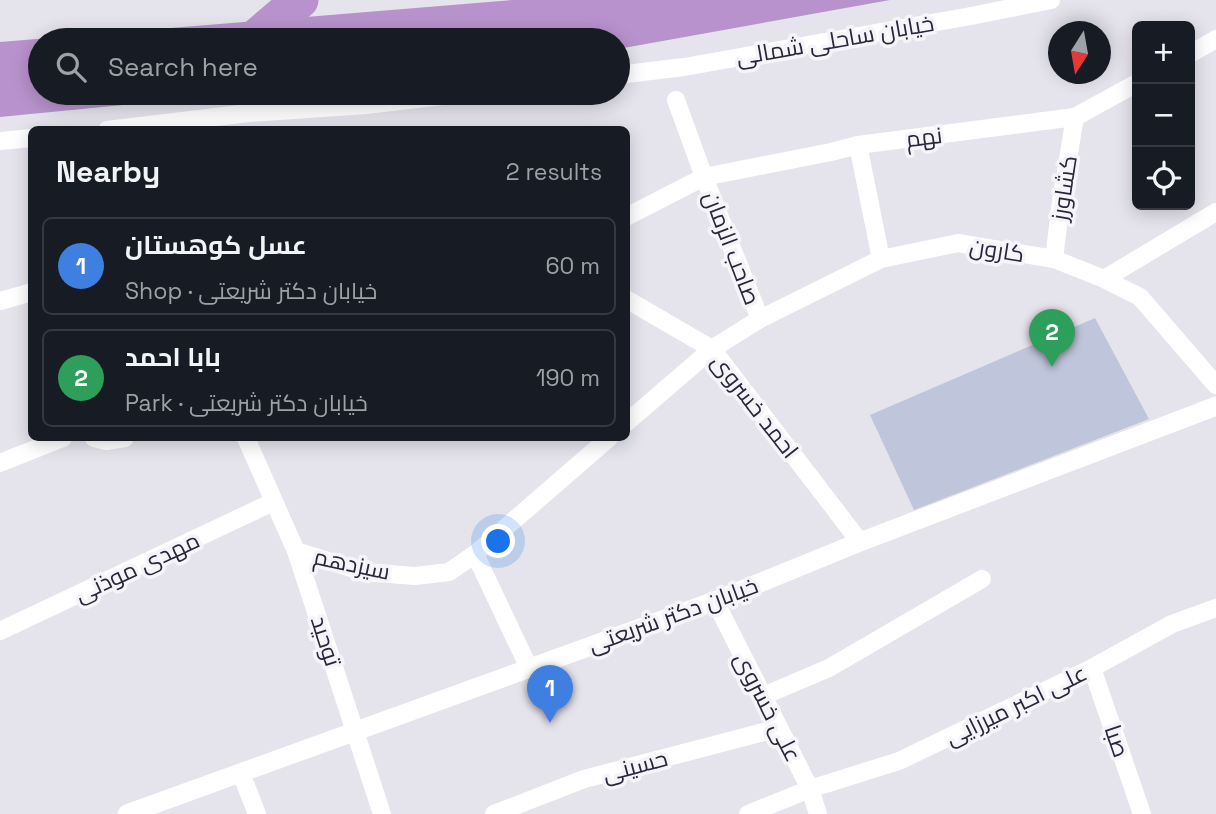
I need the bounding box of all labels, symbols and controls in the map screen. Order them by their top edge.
street label: خیابان ساحلی شمالی [734,8,936,72]
north arrow [1048,21,1111,84]
map controls [1132,21,1195,210]
button: + [1132,21,1195,84]
search box [28,28,630,105]
icon: search [52,48,90,86]
text: Search here [108,50,258,84]
button: − [1132,84,1195,147]
street label: نهم [904,120,944,155]
button: locate [1132,147,1195,210]
text: Nearby [56,152,160,191]
street label: کشاورز [1044,153,1084,225]
text: 2 results [506,157,602,187]
street label: صاحب الزمان [697,187,767,309]
text: عسل کوهستان [125,228,307,262]
street label: کارون [967,231,1027,269]
text: 1 [76,251,86,281]
text: 60 m [545,251,600,281]
text: Shop · خیابان دکتر شریعتی [125,276,377,306]
pin: 2 [1029,309,1075,367]
text: بابا احمد [125,340,221,374]
street label: احمد خسروی [705,348,805,464]
text: 2 [74,363,88,393]
text: 190 m [536,363,600,393]
text: Park · خیابان دکتر شریعتی [125,388,368,418]
your location [481,524,515,558]
street label: مهدی موذنی [70,525,204,609]
street label: سیزدهم [311,541,393,588]
street label: خیابان دکتر شریعتی [584,570,762,660]
street label: توحید [304,612,348,670]
street label: علی خسروی [728,647,808,767]
street label: علی اکبر میرزایی [940,658,1092,752]
pin: 1 [527,665,573,723]
street label: صبا [1098,721,1136,761]
street label: حسینی [599,743,671,789]

